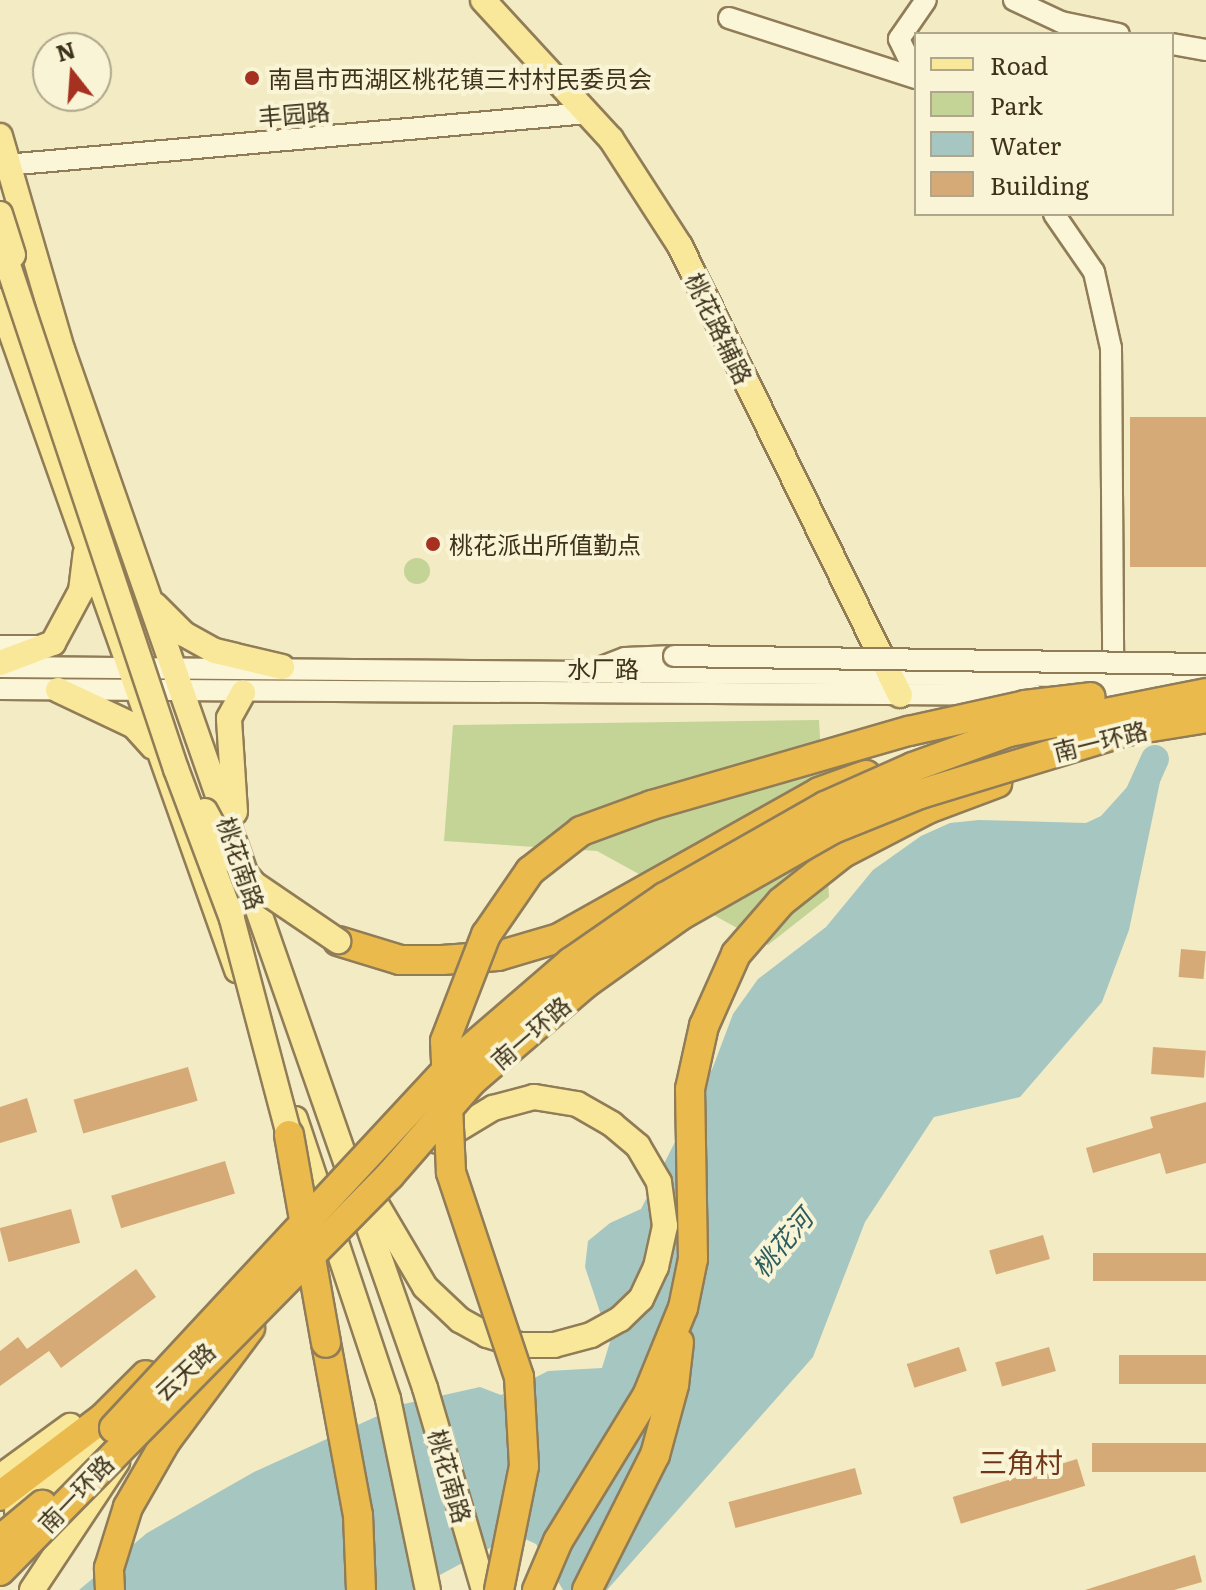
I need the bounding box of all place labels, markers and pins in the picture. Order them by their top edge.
place label: 南昌市西湖区桃花镇三村村民委员会 [268,64,652,92]
marker: 南昌市西湖区桃花镇三村村民委员会 [243,69,261,87]
place label: 桃花派出所值勤点 [449,530,641,558]
marker: 桃花派出所值勤点 [424,535,442,553]

